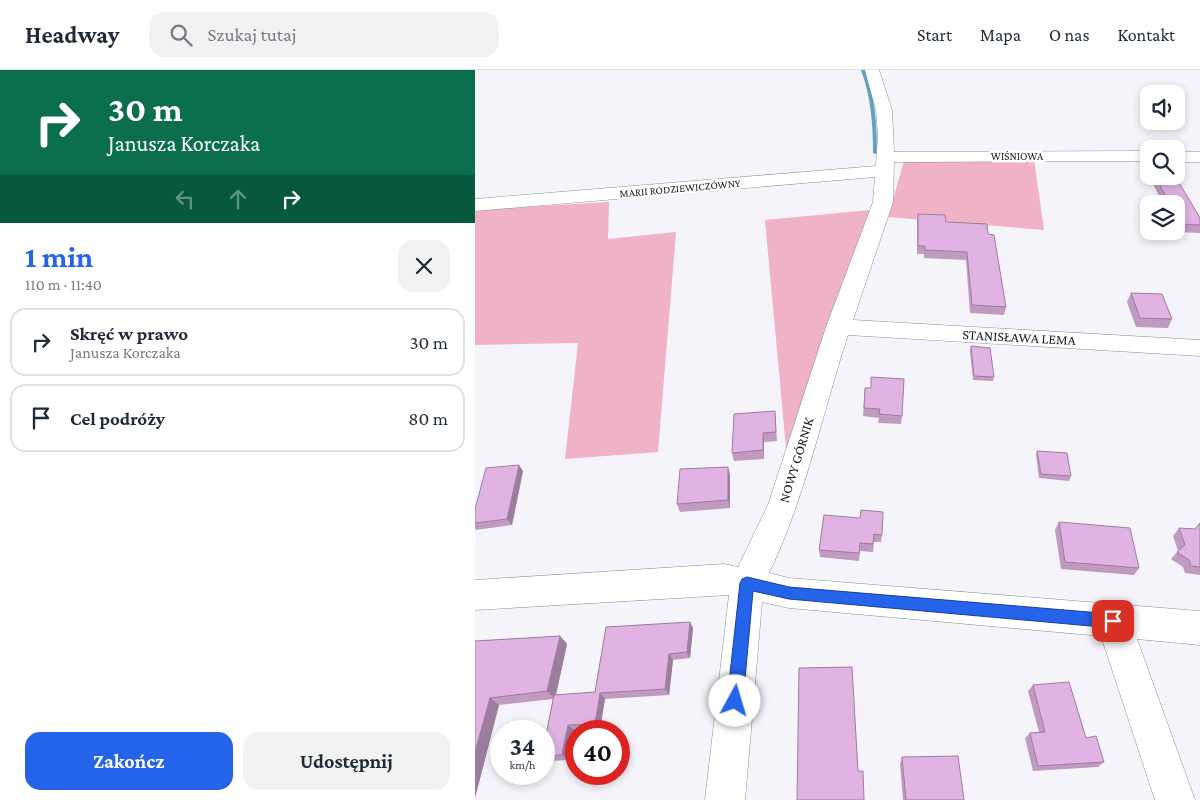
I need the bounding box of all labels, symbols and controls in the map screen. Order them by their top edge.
search box [149,12,499,57]
text: Headway [25,21,119,48]
icon: search [167,21,195,49]
text: Szukaj tutaj [207,24,296,45]
text: Start [917,25,952,45]
text: Mapa [980,25,1021,45]
text: O nas [1049,25,1090,45]
text: Kontakt [1118,25,1175,45]
map controls [1140,85,1185,240]
button: sound [1140,85,1185,130]
icon: right [25,90,90,155]
text: 30 m [108,90,183,129]
text: Janusza Korczaka [108,131,260,156]
button: search [1140,140,1185,185]
street label: WIŚNIOWA [991,150,1044,162]
street label: MARII RODZIEWICZÓWNY [619,177,741,199]
icon: left [171,185,199,213]
icon: ahead [224,185,252,213]
icon: right [277,185,305,213]
button: layers [1140,195,1185,240]
text: 1 min [25,240,93,273]
button: close [398,240,450,292]
text: 110 m · 11:40 [25,276,102,293]
text: Skręć w prawo [70,323,188,344]
street label: STANISŁAWA LEMA [962,326,1076,348]
icon: right [27,328,55,356]
text: 30 m [409,332,448,353]
text: Janusza Korczaka [70,344,181,361]
icon: arrive [27,404,55,432]
text: Cel podróży [70,408,165,429]
text: 80 m [408,408,448,429]
street label: NOWY GÓRNIK [775,415,817,505]
pin [1092,600,1134,642]
icon: arrive [1099,607,1127,635]
position arrow [708,674,760,726]
speed limit sign: 40 [565,720,630,785]
button: Zakończ [25,732,233,790]
button: Udostępnij [243,732,450,790]
text: 34 [510,733,535,760]
text: km/h [510,758,535,772]

